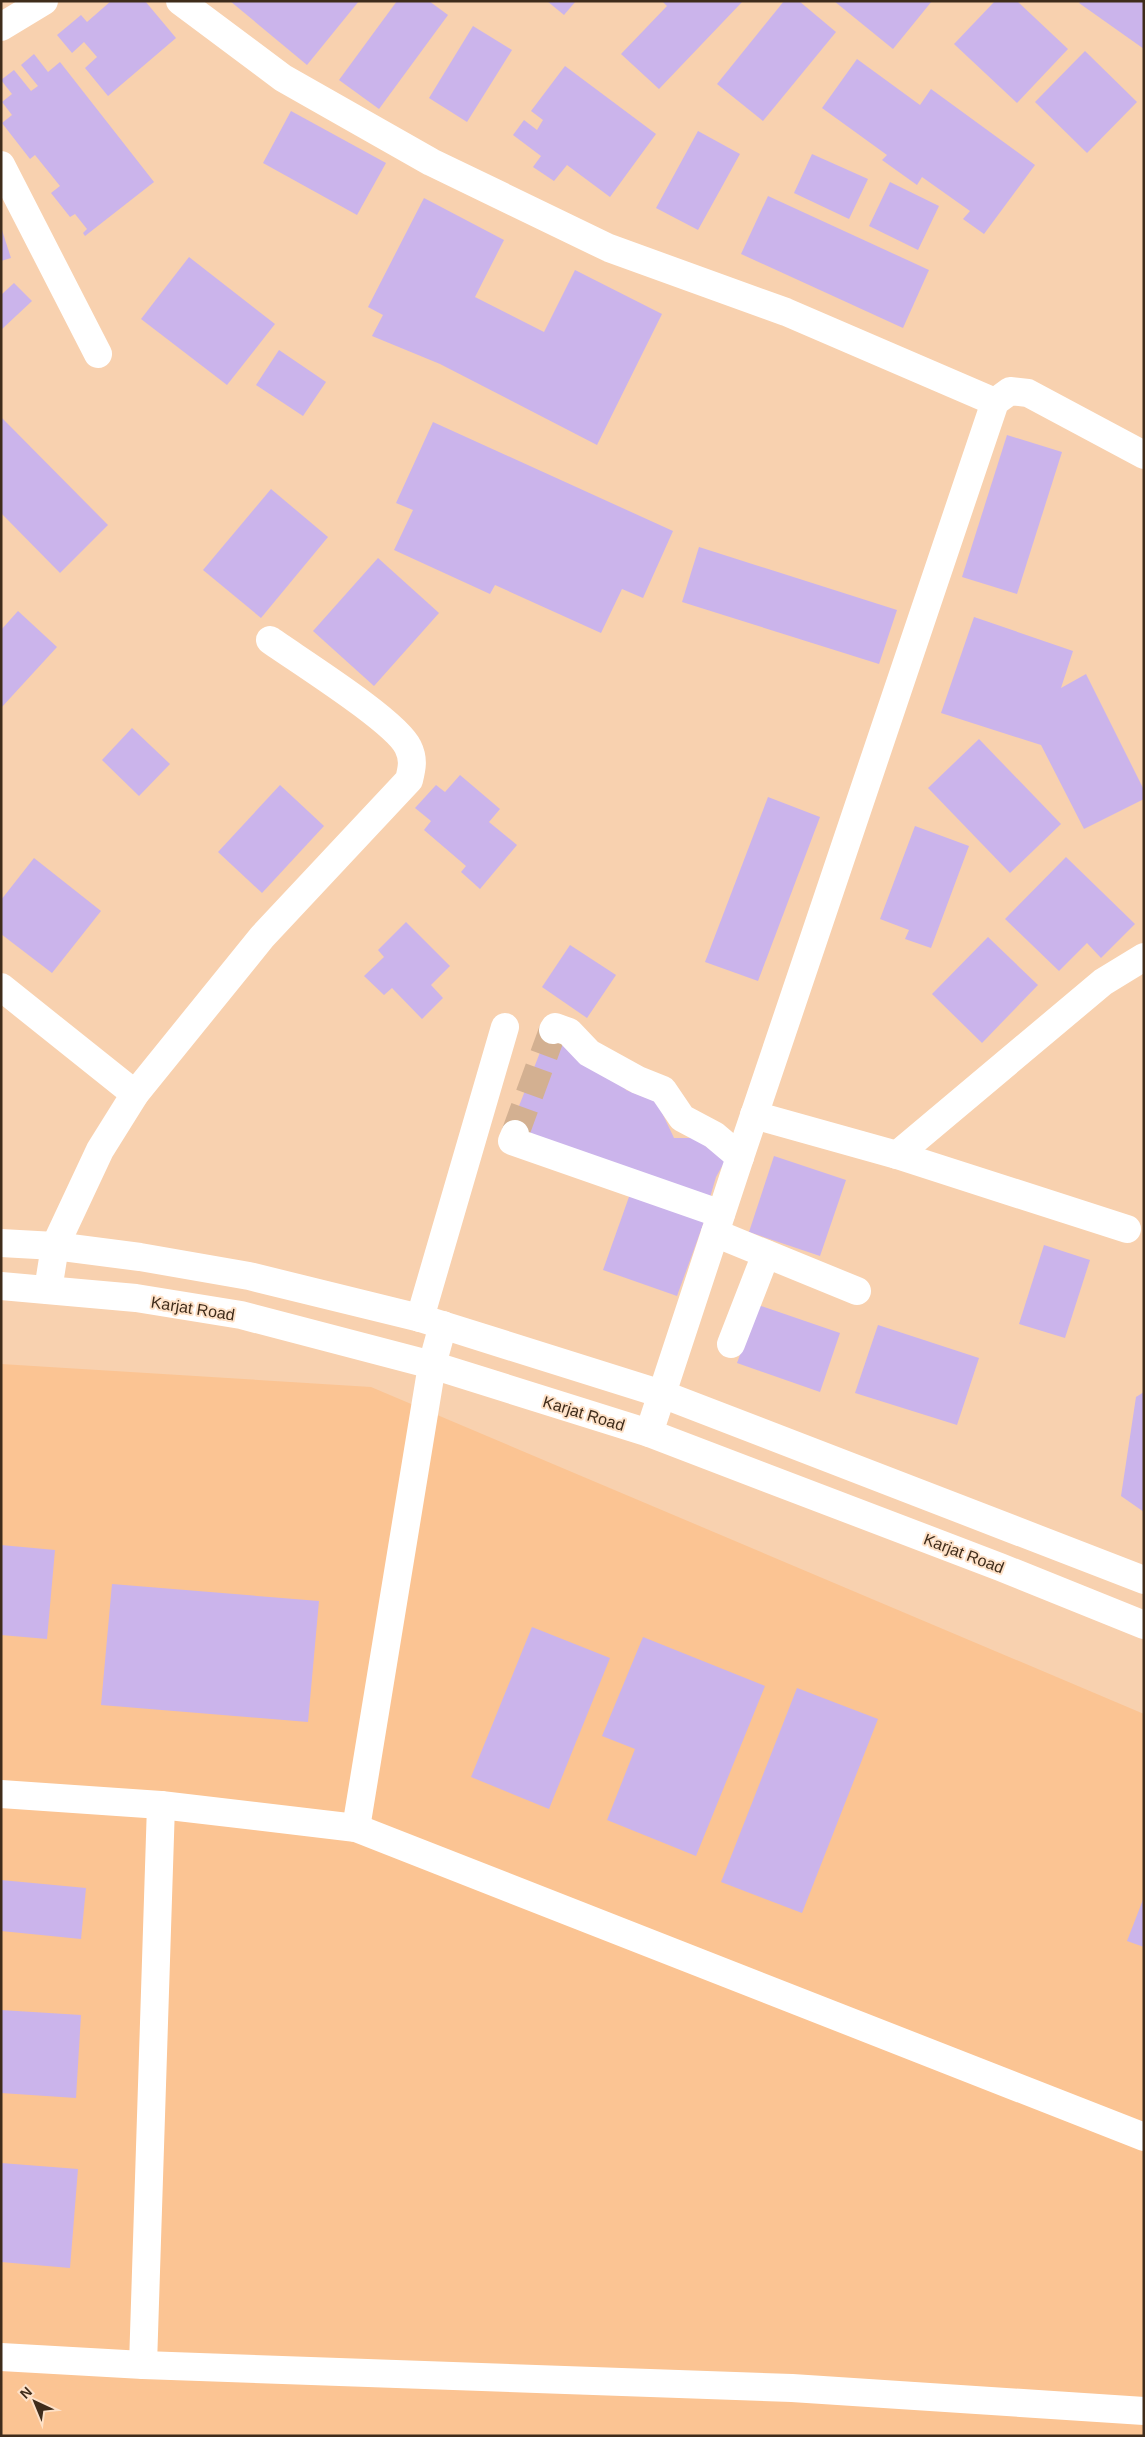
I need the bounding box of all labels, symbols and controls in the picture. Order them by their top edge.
street label: Karjat Road [150,1293,236,1323]
street label: Karjat Road [541,1393,627,1434]
street label: Karjat Road [921,1530,1006,1577]
north arrow [10,2377,60,2427]
text: N [17,2383,35,2402]

